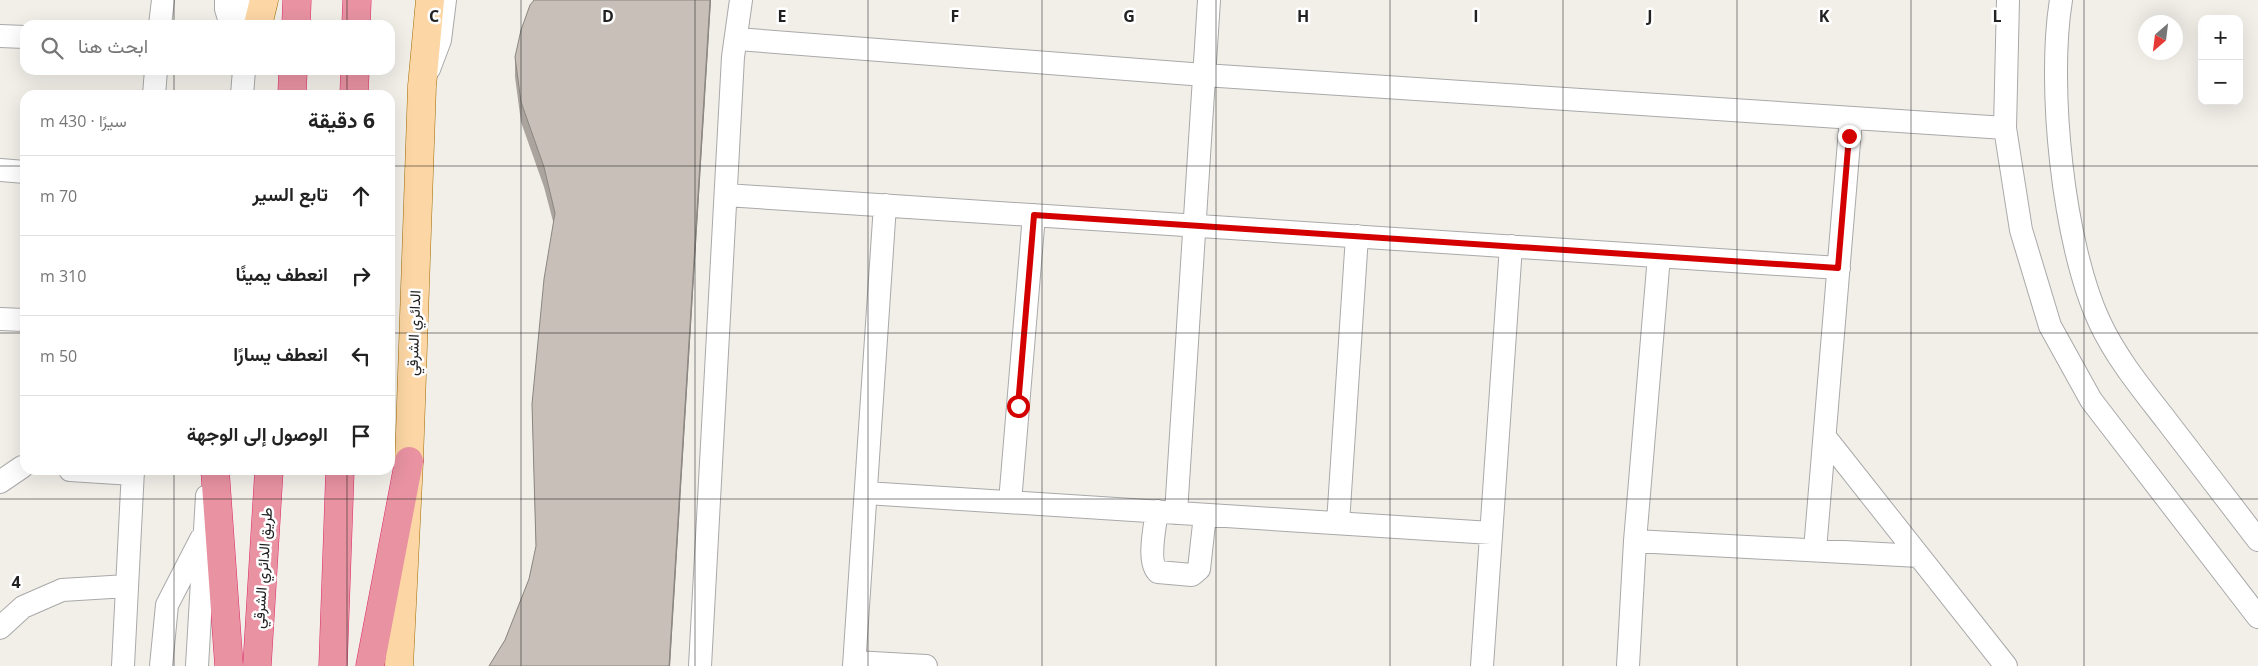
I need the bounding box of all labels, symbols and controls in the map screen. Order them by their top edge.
text: C [429,5,439,27]
text: D [602,5,614,27]
text: E [778,5,787,27]
text: F [951,5,959,27]
text: G [1123,5,1135,27]
text: H [1297,5,1309,27]
text: I [1473,5,1479,27]
text: J [1645,5,1653,27]
text: K [1819,5,1830,27]
text: L [1992,5,2002,27]
north arrow [2138,15,2183,60]
map controls [2198,15,2243,105]
button: + [2198,15,2243,60]
search box [20,20,395,75]
text: ابحث هنا [78,33,148,59]
icon: search [38,34,66,62]
button: − [2198,60,2243,105]
text: 6 دقيقة [308,106,375,134]
text: سيرًا · 430 m [40,110,127,132]
route end [1838,125,1861,148]
text: تابع السير [252,181,328,207]
icon: ahead [347,182,375,210]
text: 70 m [40,185,77,207]
text: انعطف يمينًا [235,261,328,287]
icon: right [347,262,375,290]
text: 310 m [40,265,86,287]
street label: الدائري الشرقي [402,290,428,376]
text: انعطف يسارًا [233,341,328,367]
icon: left [347,342,375,370]
text: 50 m [40,345,77,367]
route start [1007,395,1030,418]
text: الوصول إلى الوجهة [187,421,328,447]
icon: arrive [347,422,375,450]
street label: طريق الدائري الشرقي [248,506,280,630]
text: 4 [11,571,21,593]

